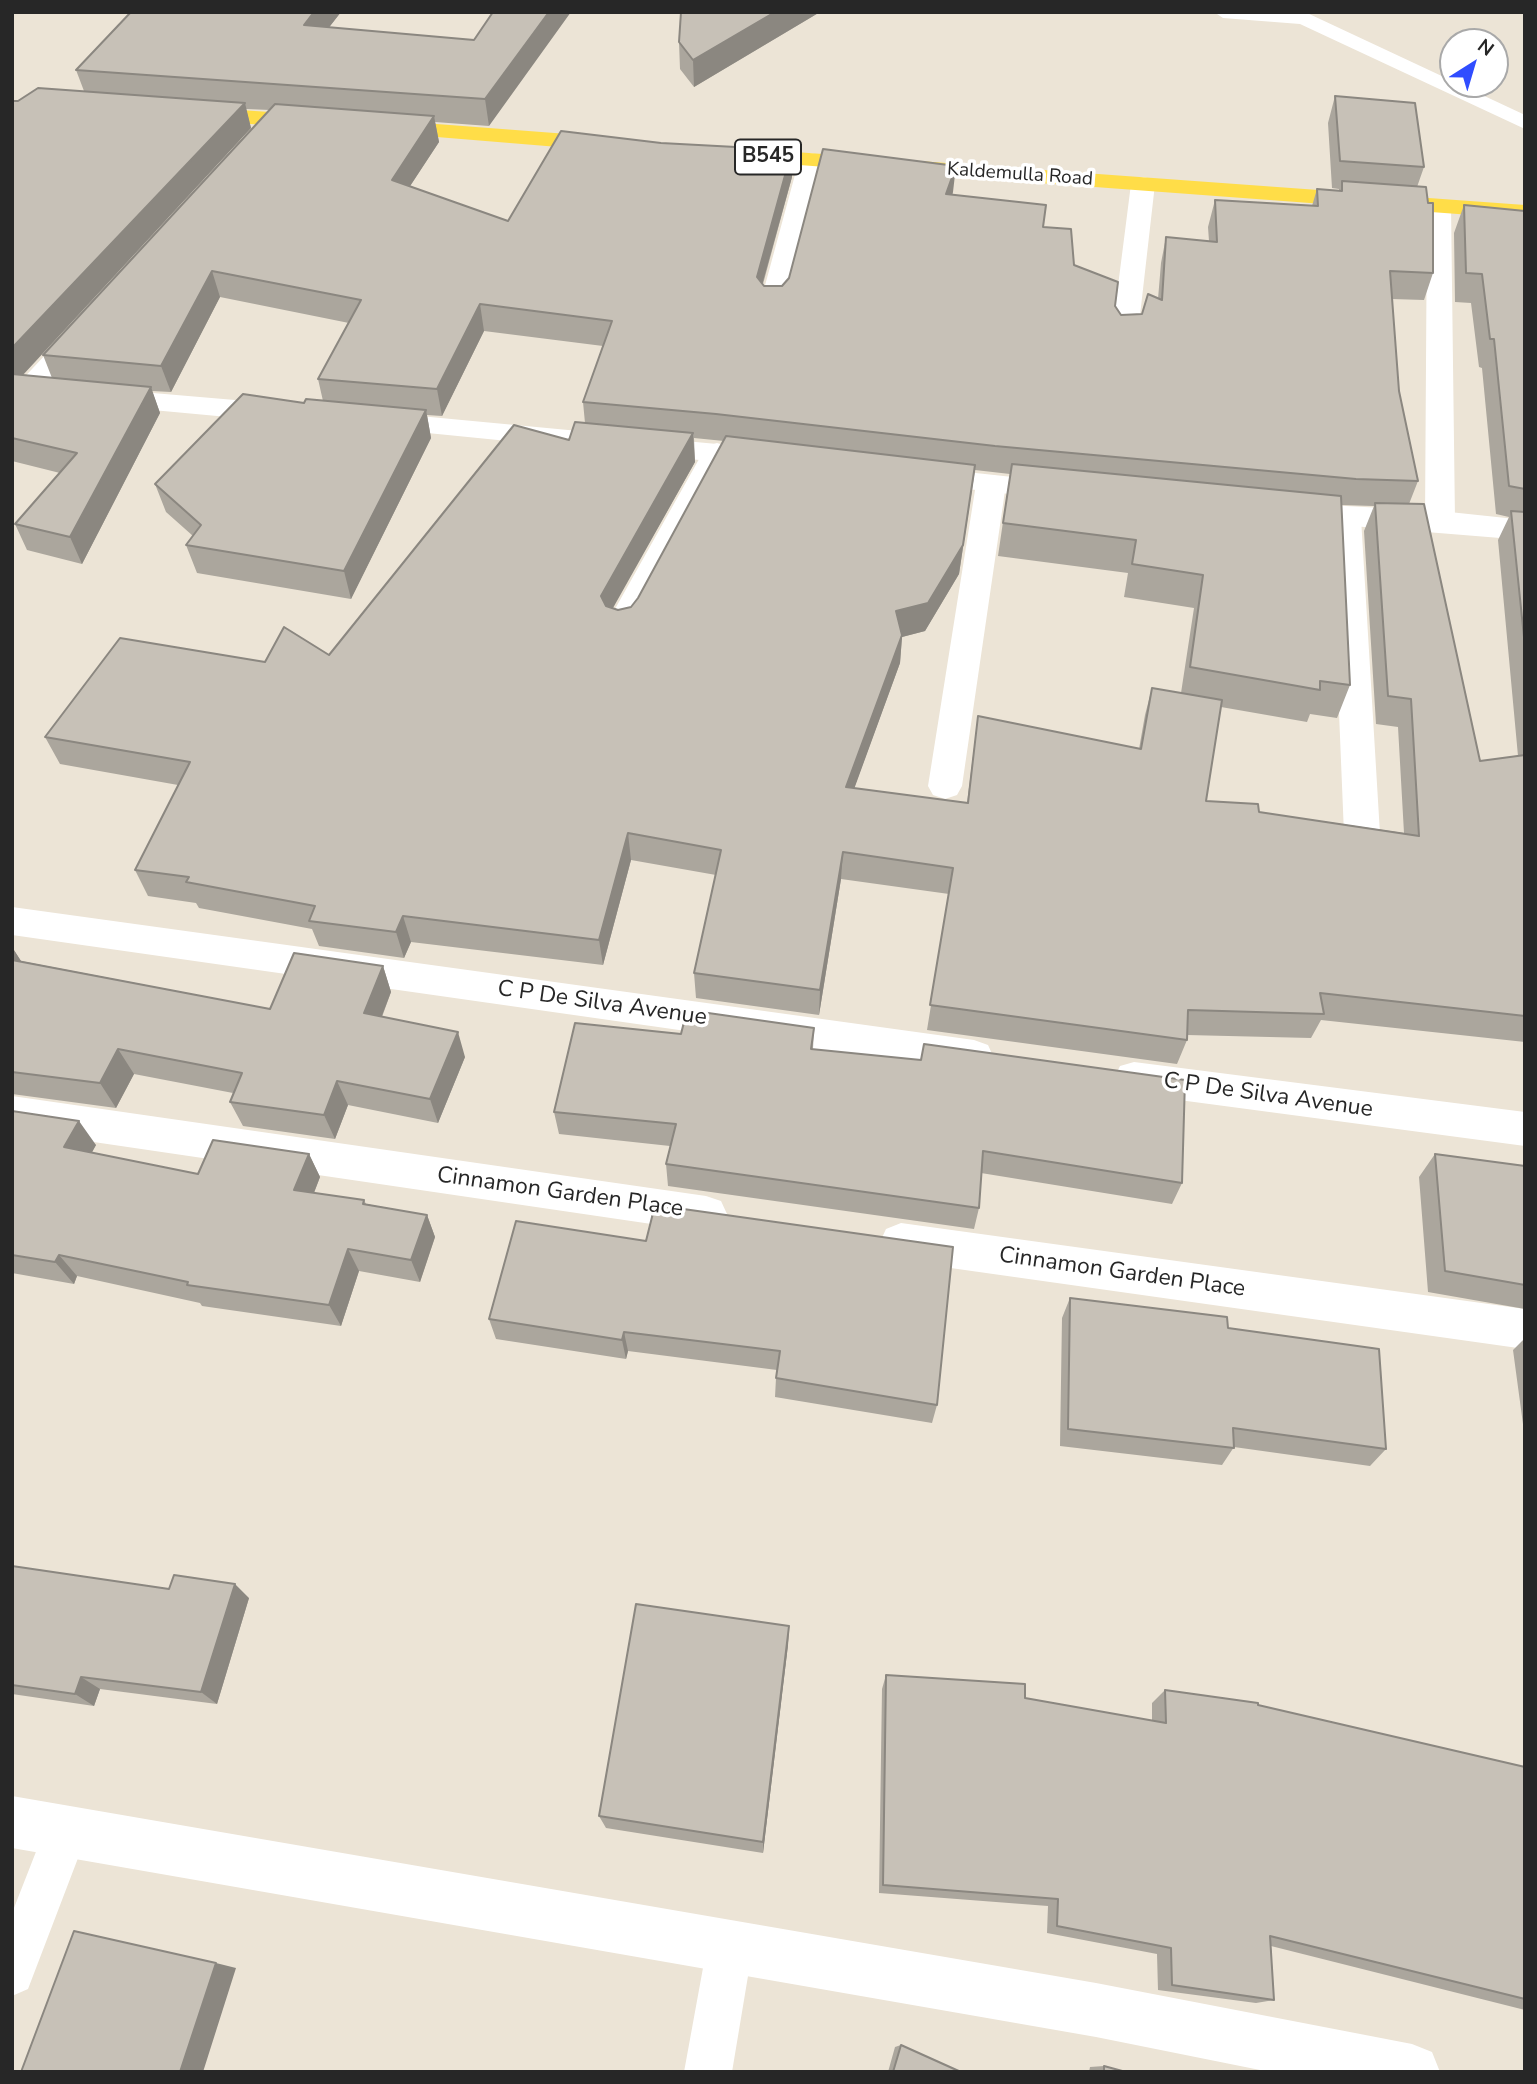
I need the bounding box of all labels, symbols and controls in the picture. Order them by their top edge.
north arrow [1439,28,1509,98]
text: N [1472,33,1499,62]
road number: B545 [735,140,801,174]
street label: Kaldemulla Road [946,159,1094,191]
street label: C P De Silva Avenue [496,976,708,1032]
street label: C P De Silva Avenue [1162,1068,1374,1124]
street label: Cinnamon Garden Place [435,1162,685,1224]
street label: Cinnamon Garden Place [997,1242,1247,1304]

